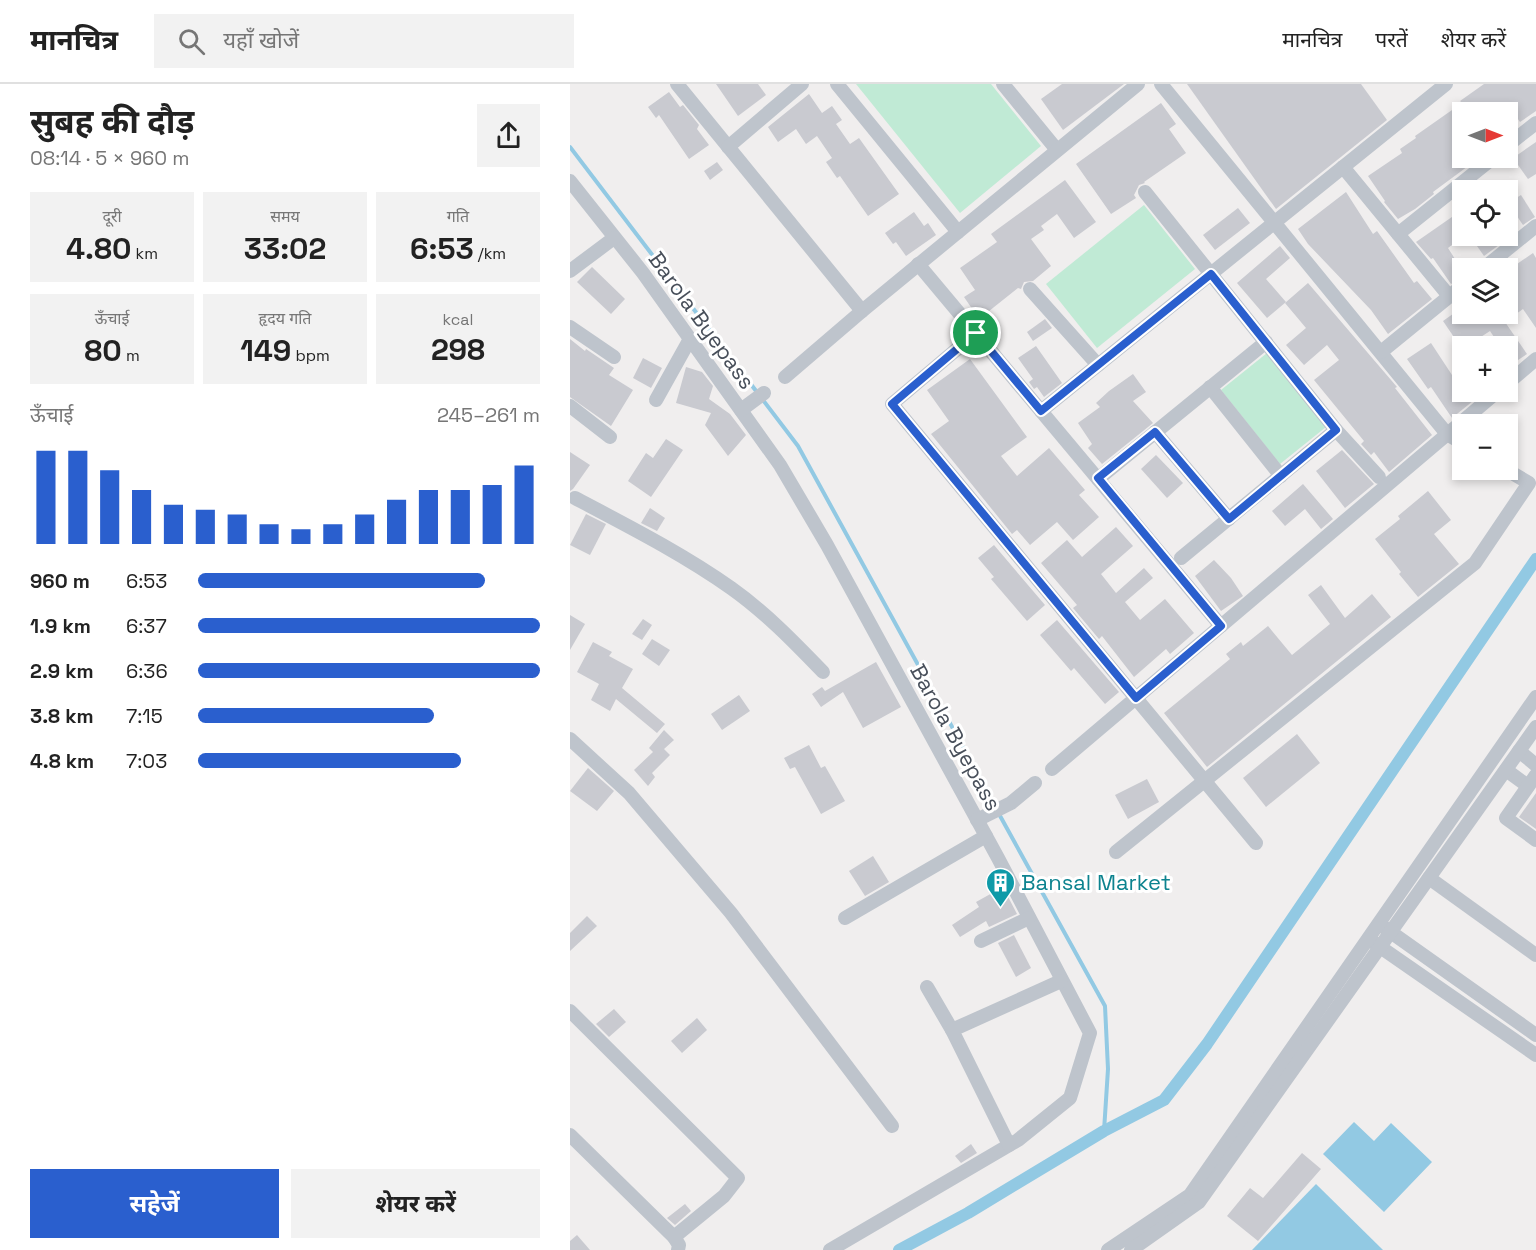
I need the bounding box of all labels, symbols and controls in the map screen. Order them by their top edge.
search box [154,14,574,68]
text: मानचित्र [30,22,118,58]
icon: search [175,25,208,58]
text: यहाँ खोजें [223,26,299,54]
text: मानचित्र [1282,26,1342,53]
text: परतें [1375,26,1408,53]
text: शेयर करें [1441,26,1506,53]
text: सुबह की दौड़ [30,101,194,143]
north arrow [1452,102,1518,168]
map controls [1452,102,1518,480]
button: share [477,104,540,167]
text: 08:14 · 5 × 960 m [30,145,190,171]
button: locate [1452,180,1518,246]
text: दूरी [102,206,122,227]
text: समय [270,206,300,227]
text: गति [447,206,469,227]
text: 4.80 [66,229,131,268]
text: 33:02 [244,229,326,268]
text: 6:53 [410,229,474,268]
text: km [131,243,158,264]
text: /km [474,243,506,264]
street label: Barola Byepass [643,246,761,394]
button: layers [1452,258,1518,324]
pin [950,307,1001,358]
text: ऊँचाई [95,308,129,329]
text: हृदय गति [259,308,311,329]
text: kcal [443,309,473,330]
icon: arrive [959,316,992,349]
text: 298 [431,330,485,369]
text: 80 [84,331,122,370]
text: 149 [240,331,291,370]
button: + [1452,336,1518,402]
text: m [122,345,140,366]
text: bpm [291,345,330,366]
text: ऊँचाई [30,402,73,428]
text: 245–261 m [437,402,540,428]
button: − [1452,414,1518,480]
text: 960 m [30,568,90,594]
text: 6:53 [126,568,167,594]
text: 1.9 km [30,613,91,639]
text: 6:37 [126,613,167,639]
text: 2.9 km [30,658,94,684]
text: 6:36 [126,658,168,684]
street label: Barola Byepass [904,659,1008,815]
text: 3.8 km [30,703,94,729]
text: 7:15 [126,703,163,729]
text: 4.8 km [30,748,94,774]
text: 7:03 [126,748,167,774]
building icon: Bansal Market [984,866,1016,908]
place label: Bansal Market [1021,868,1171,896]
button: सहेजें [30,1169,279,1238]
button: शेयर करें [291,1169,540,1238]

